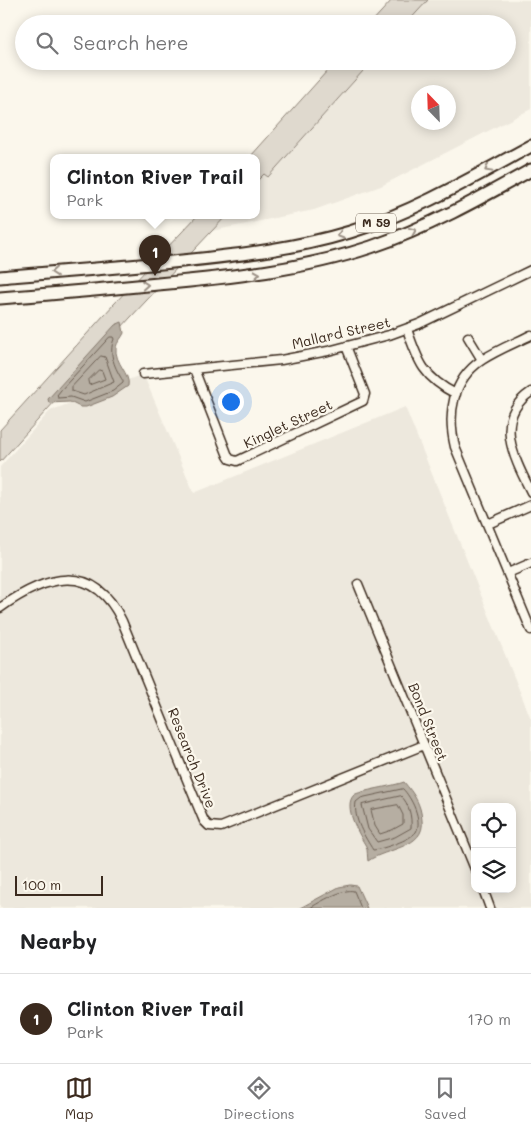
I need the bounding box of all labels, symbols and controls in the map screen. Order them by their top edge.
search box [15,15,516,70]
icon: search [33,29,61,57]
text: Search here [73,30,189,55]
north arrow [411,85,456,130]
popup [50,154,260,219]
one-way arrow [485,163,494,173]
text: Clinton River Trail [67,164,243,189]
text: Park [67,189,103,210]
road number: M 59 [356,214,396,232]
one-way arrow [408,227,417,238]
one-way arrow [336,229,345,239]
pin: 1 [139,235,171,276]
one-way arrow [50,267,58,278]
one-way arrow [253,269,261,280]
one-way arrow [141,280,149,291]
street label: Mallard Street [290,312,392,353]
your location [218,389,244,415]
street label: Kinglet Street [240,395,335,452]
street label: Bond Street [404,680,453,764]
street label: Research Drive [164,705,221,811]
map controls [471,803,516,893]
button: locate [471,803,516,848]
button: layers [471,848,516,893]
scale bar [15,873,102,896]
text: 100 m [22,875,61,894]
text: Nearby [20,927,97,954]
text: Clinton River Trail [67,996,244,1021]
text: 1 [32,1008,40,1029]
text: 170 m [467,1008,511,1029]
text: Park [67,1021,103,1042]
tab: Map [65,1074,93,1123]
tab: Directions [223,1074,295,1123]
tab: Saved [424,1074,466,1123]

